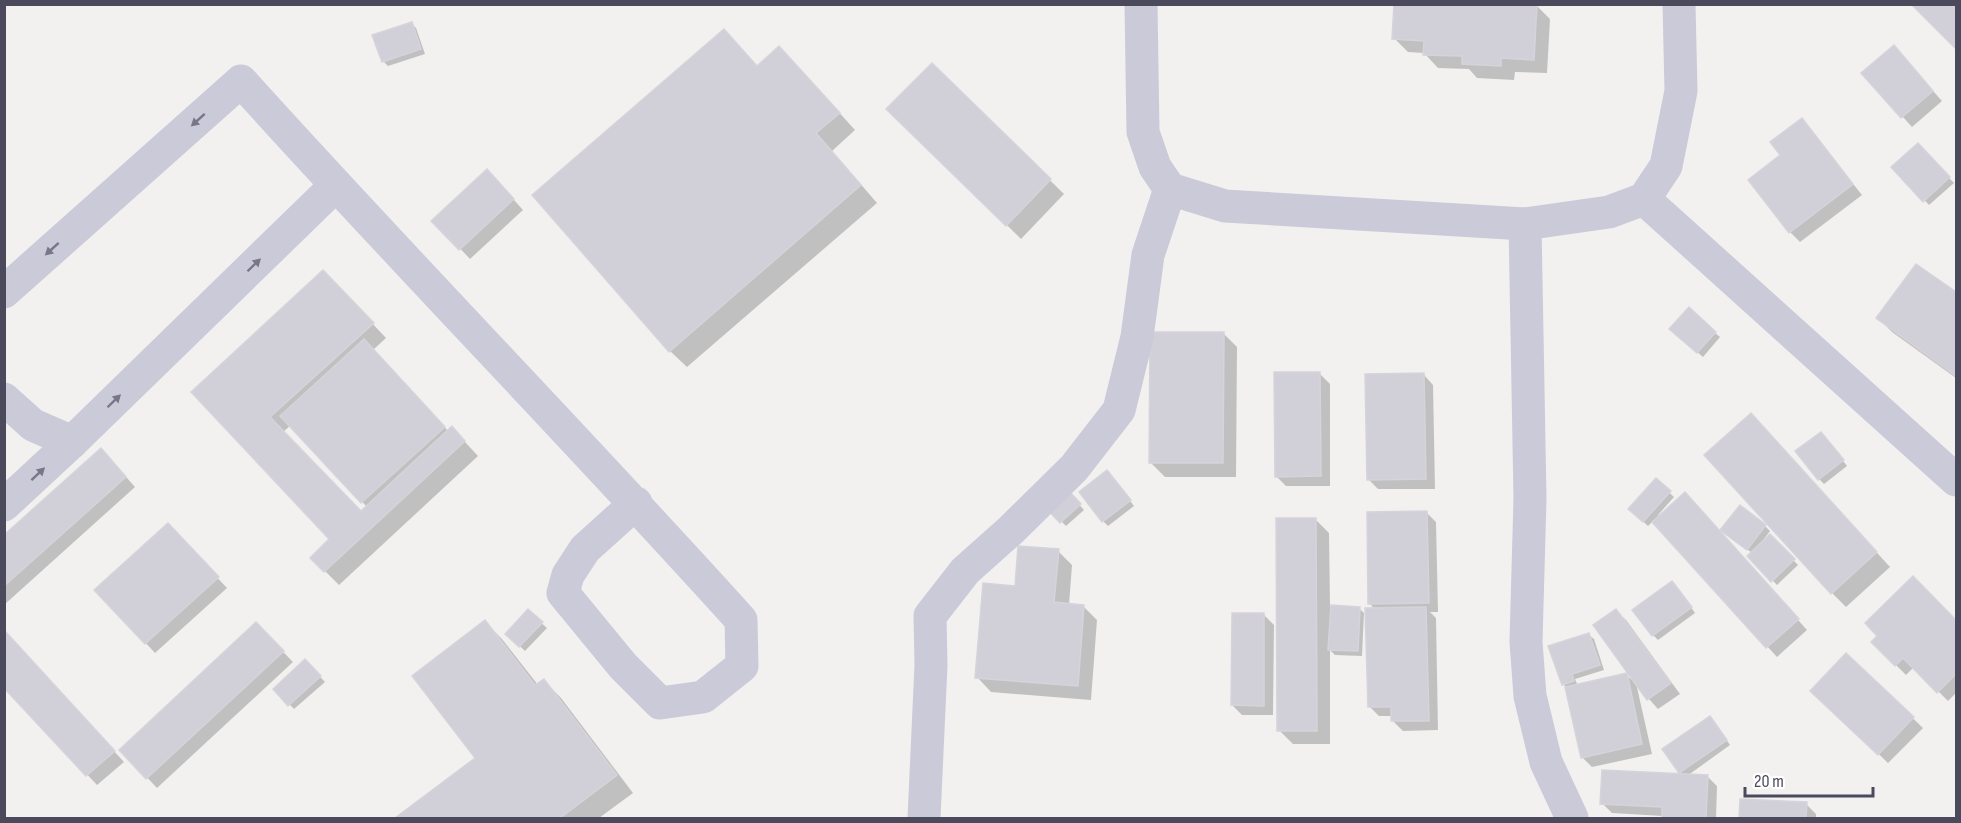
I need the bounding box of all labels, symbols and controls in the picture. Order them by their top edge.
one-way arrow [190,113,205,127]
one-way arrow [45,242,60,255]
one-way arrow [246,259,260,273]
one-way arrow [107,395,121,409]
one-way arrow [31,467,46,481]
scale bar [1745,760,1872,798]
text: 20 m [1754,771,1784,792]

